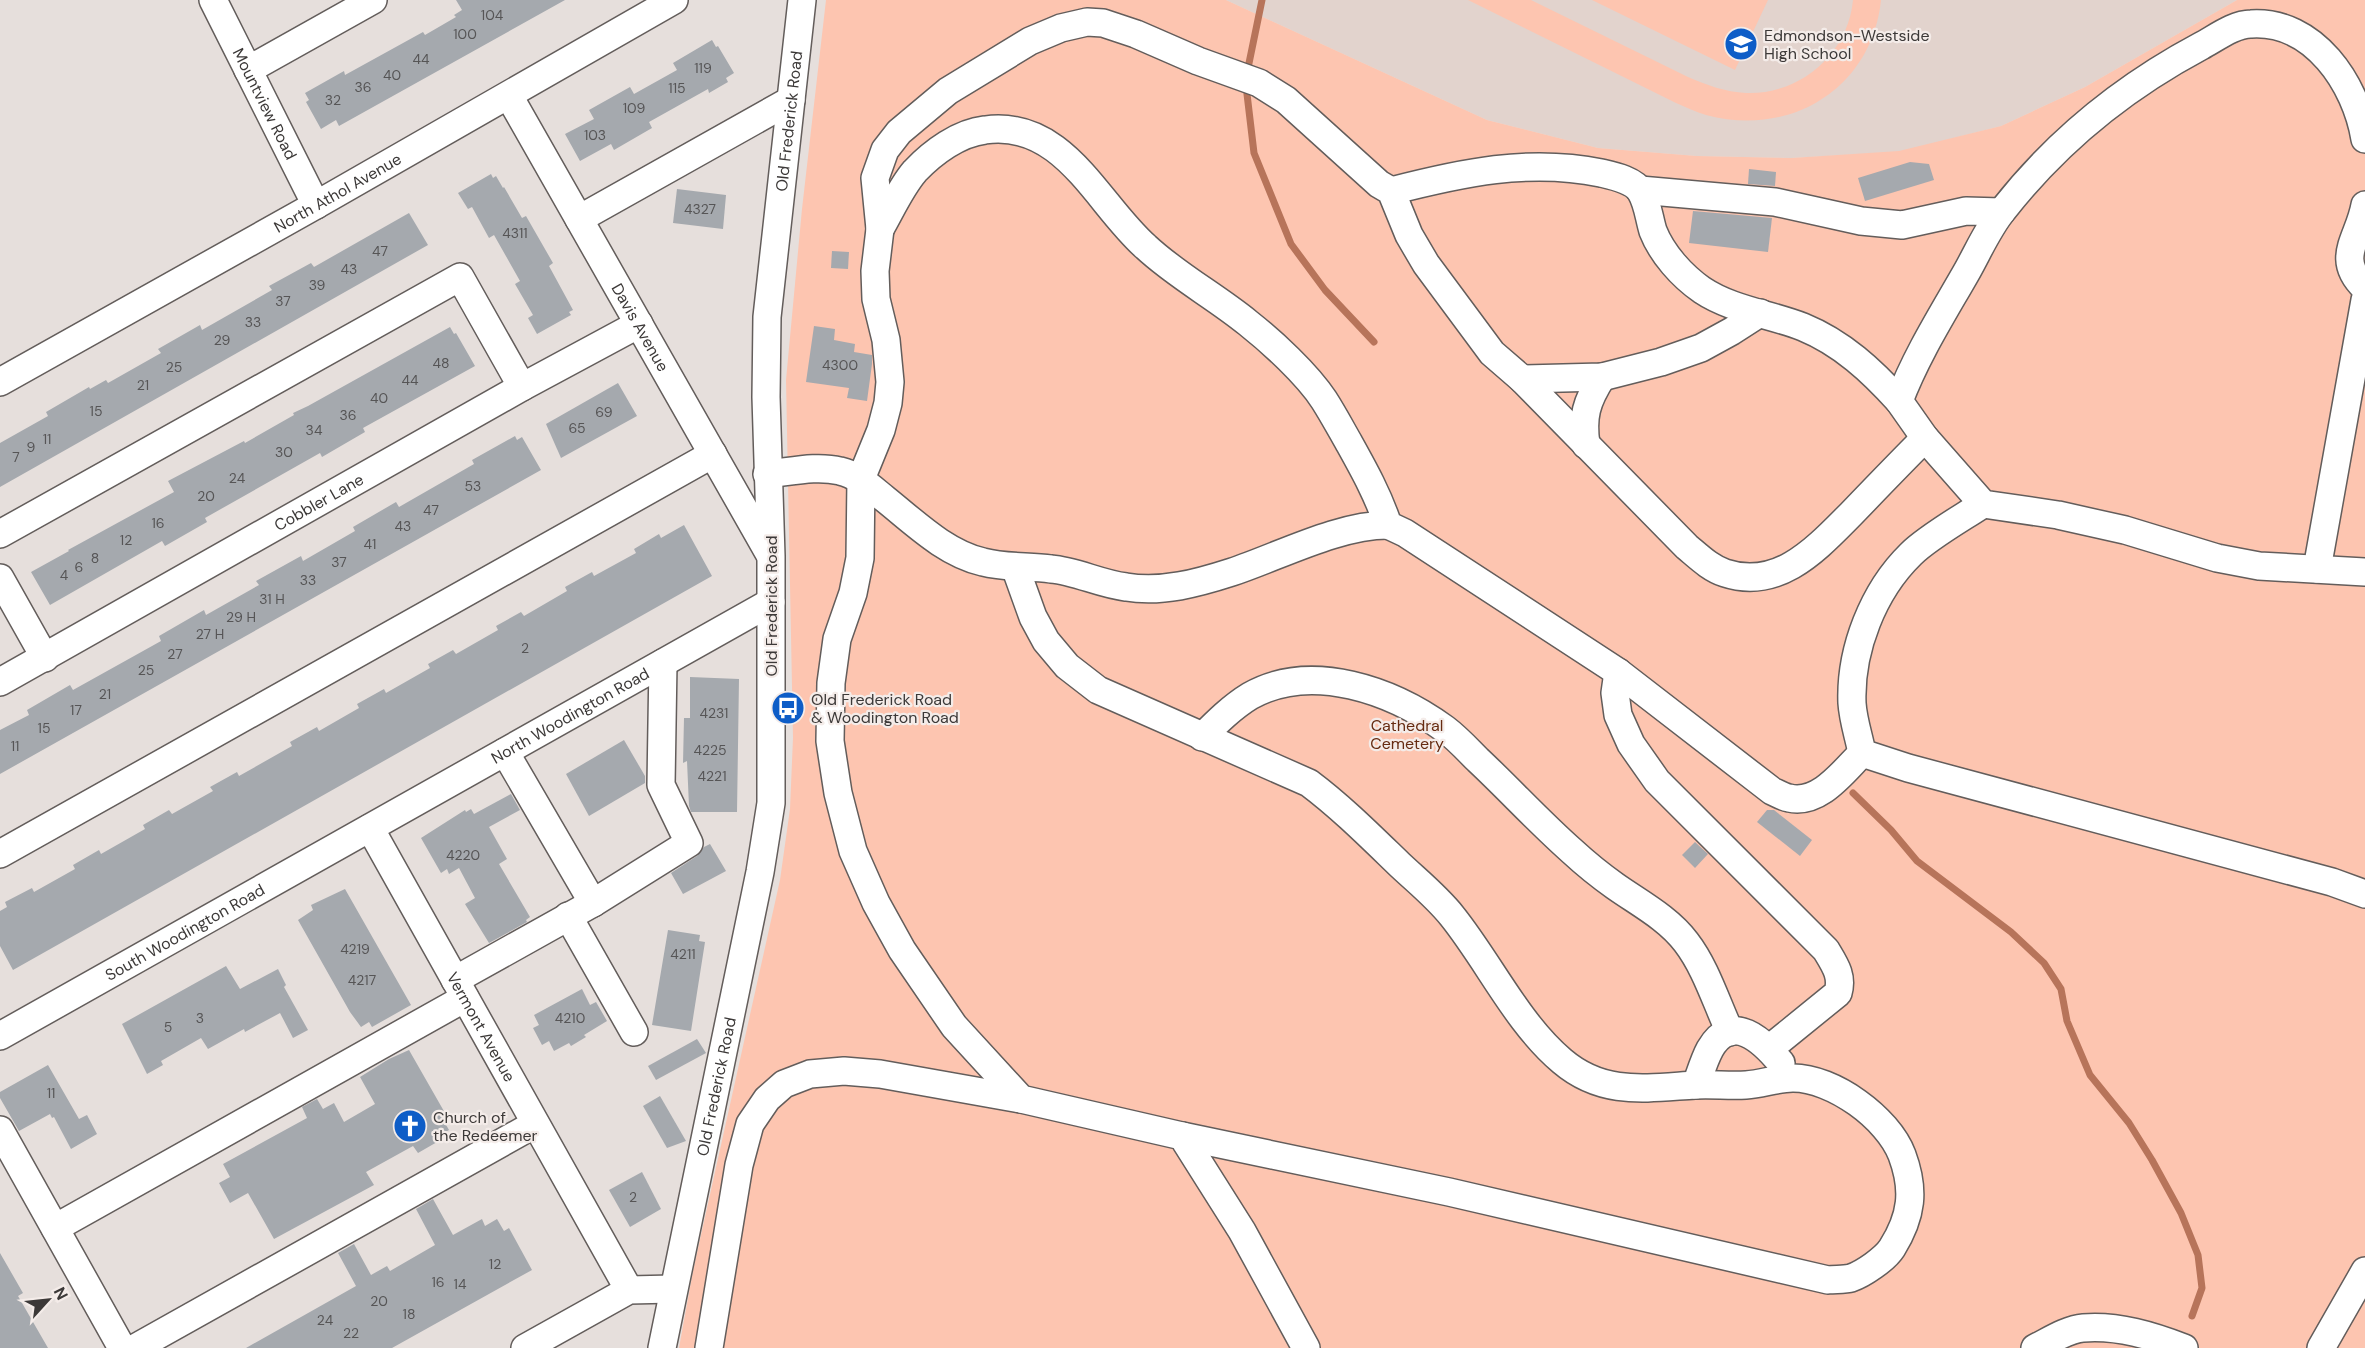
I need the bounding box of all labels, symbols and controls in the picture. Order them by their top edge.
house number: 104 [481,6,504,24]
house number: 100 [453,25,477,43]
place label: Edmondson-Westside High School [1764,25,1929,64]
school or university icon: Edmondson-Westside High School [1723,26,1759,62]
street label: Mountview Road [228,44,302,163]
house number: 44 [413,50,430,68]
street label: Old Frederick Road [770,50,807,192]
house number: 119 [694,59,712,77]
house number: 40 [383,66,401,84]
house number: 36 [354,78,372,96]
house number: 115 [668,79,686,97]
house number: 32 [325,91,341,109]
house number: 109 [623,99,646,117]
house number: 103 [584,126,606,144]
street label: North Athol Avenue [270,148,405,237]
house number: 4327 [684,200,716,218]
house number: 4311 [502,224,528,242]
house number: 47 [372,242,388,260]
house number: 43 [341,260,357,278]
house number: 39 [309,276,326,294]
street label: Davis Avenue [607,279,674,375]
house number: 37 [275,292,291,310]
house number: 33 [245,313,261,331]
house number: 29 [214,331,231,349]
house number: 48 [432,354,450,372]
house number: 4300 [822,356,858,374]
house number: 25 [166,358,182,376]
house number: 44 [402,371,419,389]
house number: 21 [137,376,149,394]
house number: 40 [370,389,388,407]
house number: 15 [90,402,102,420]
house number: 69 [595,403,613,421]
house number: 36 [339,406,357,424]
house number: 65 [568,419,586,437]
house number: 34 [306,421,323,439]
house number: 11 [43,430,51,448]
house number: 9 [27,438,36,456]
house number: 30 [275,443,293,461]
house number: 7 [12,448,20,466]
street label: Cobbler Lane [270,468,367,536]
house number: 24 [229,469,246,487]
house number: 53 [465,477,481,495]
house number: 20 [197,487,215,505]
house number: 47 [423,501,439,519]
house number: 16 [151,514,165,532]
house number: 43 [395,517,411,535]
house number: 12 [120,531,132,549]
house number: 41 [364,535,376,553]
street label: Old Frederick Road [761,535,782,677]
house number: 8 [91,549,99,567]
house number: 37 [331,553,347,571]
house number: 6 [75,558,83,576]
house number: 4 [60,566,69,584]
house number: 33 [300,571,316,589]
house number: 31 H [259,590,285,608]
house number: 29 H [226,608,256,626]
house number: 27 H [196,625,224,643]
house number: 2 [521,639,529,657]
house number: 27 [167,645,183,663]
house number: 25 [138,661,154,679]
street label: North Woodington Road [487,662,653,768]
house number: 21 [99,685,111,703]
place label: Old Frederick Road & Woodington Road [811,689,959,728]
bus stop icon: Old Frederick Road & Woodington Road [770,690,806,726]
house number: 17 [70,701,82,719]
house number: 4231 [700,704,728,722]
park label: Cathedral Cemetery [1370,715,1444,754]
house number: 15 [38,719,50,737]
house number: 11 [11,737,19,755]
house number: 4225 [693,741,727,759]
house number: 4221 [698,767,727,785]
house number: 4220 [446,846,480,864]
street label: South Woodington Road [101,879,268,985]
house number: 4219 [340,940,370,958]
house number: 4211 [670,945,696,963]
street label: Vermont Avenue [442,968,521,1085]
house number: 4217 [348,971,376,989]
house number: 3 [196,1009,204,1027]
house number: 4210 [555,1009,585,1027]
street label: Old Frederick Road [691,1015,740,1158]
house number: 5 [164,1018,172,1036]
house number: 11 [47,1084,55,1102]
place label: Church of the Redeemer [433,1107,537,1146]
church icon: Church of the Redeemer [392,1108,428,1144]
house number: 2 [629,1188,637,1206]
house number: 12 [489,1255,501,1273]
north arrow [18,1270,78,1330]
house number: 16 [431,1273,445,1291]
house number: 14 [454,1275,467,1293]
text: N [49,1283,73,1303]
house number: 20 [370,1292,388,1310]
house number: 18 [403,1305,415,1323]
house number: 24 [317,1311,334,1329]
house number: 22 [343,1324,359,1342]

